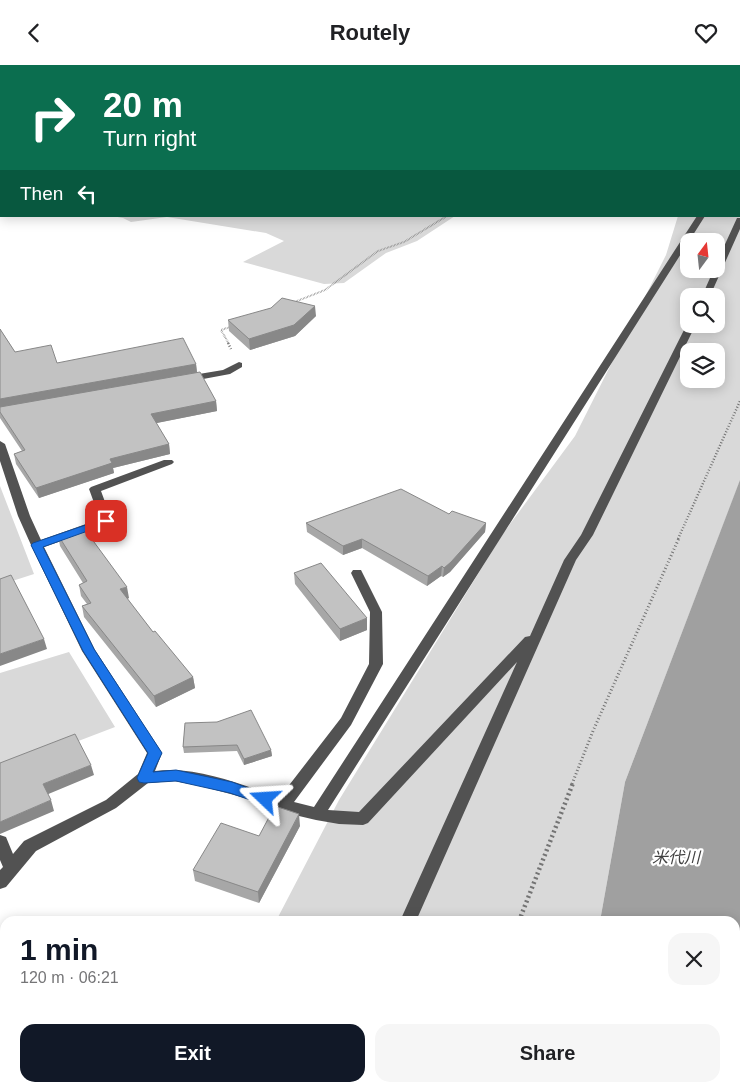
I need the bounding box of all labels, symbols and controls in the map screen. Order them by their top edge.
icon: back [20,19,48,47]
icon: heart [692,19,720,47]
text: Routely [330,20,410,45]
icon: right [20,85,85,150]
text: 20 m [103,85,183,124]
text: Turn right [103,126,196,151]
icon: left [73,180,101,208]
text: Then [20,183,63,204]
north arrow [680,233,725,277]
map controls [680,233,725,388]
button: search [680,288,725,333]
button: layers [680,343,725,388]
pin [85,500,127,542]
icon: arrive [92,507,120,535]
position arrow [238,772,290,824]
water label: 米代川 [652,849,702,866]
text: 1 min [20,933,98,966]
button: close [668,933,720,985]
text: 120 m · 06:21 [20,969,119,986]
button: Exit [20,1024,365,1082]
button: Share [375,1024,720,1082]

